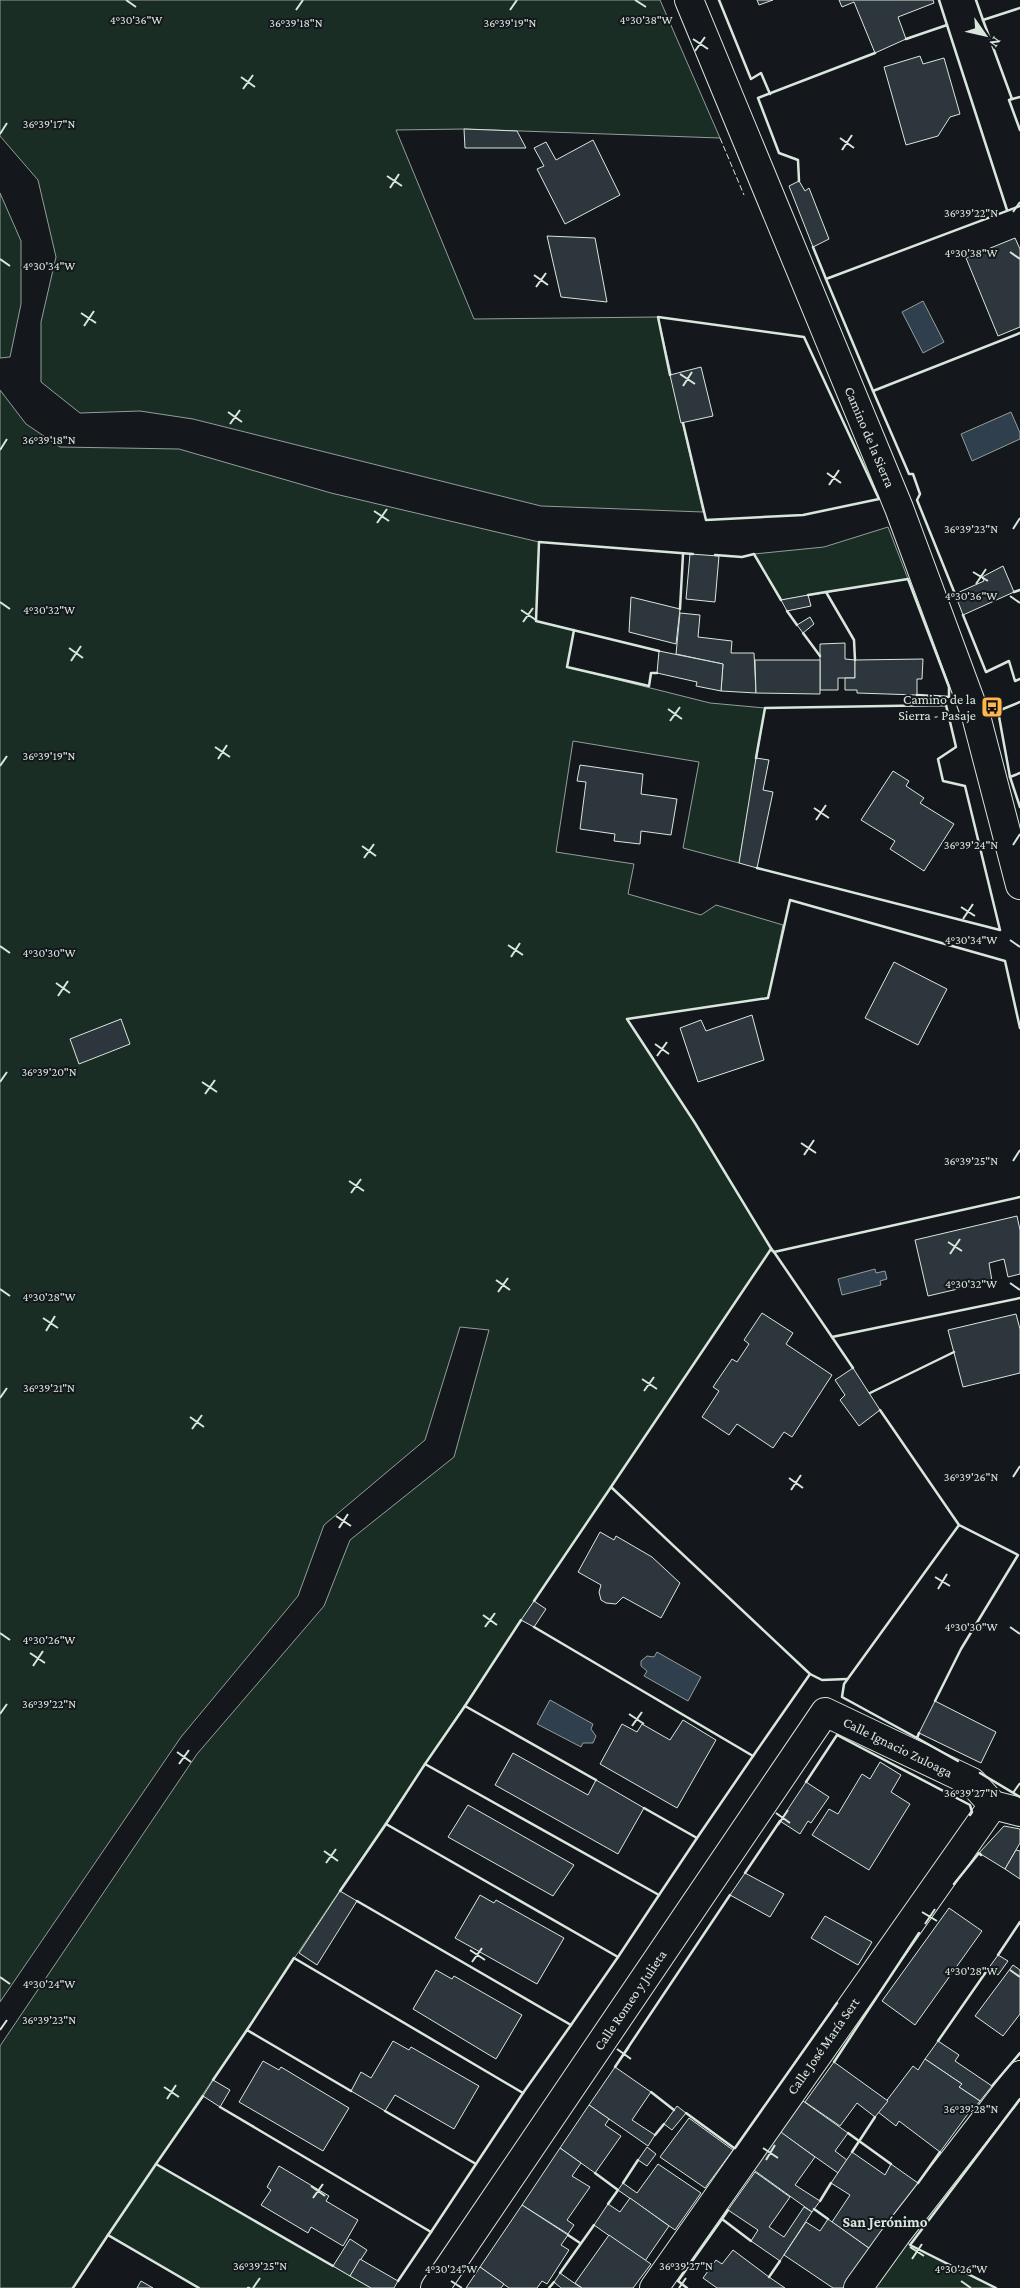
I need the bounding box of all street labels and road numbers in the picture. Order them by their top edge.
street label: Camino de la Sierra [842,384,899,490]
street label: Calle Ignacio Zuloaga [841,1714,956,1781]
street label: Calle Romeo y Julieta [590,1946,670,2053]
street label: Calle José María Sert [784,1994,863,2097]

